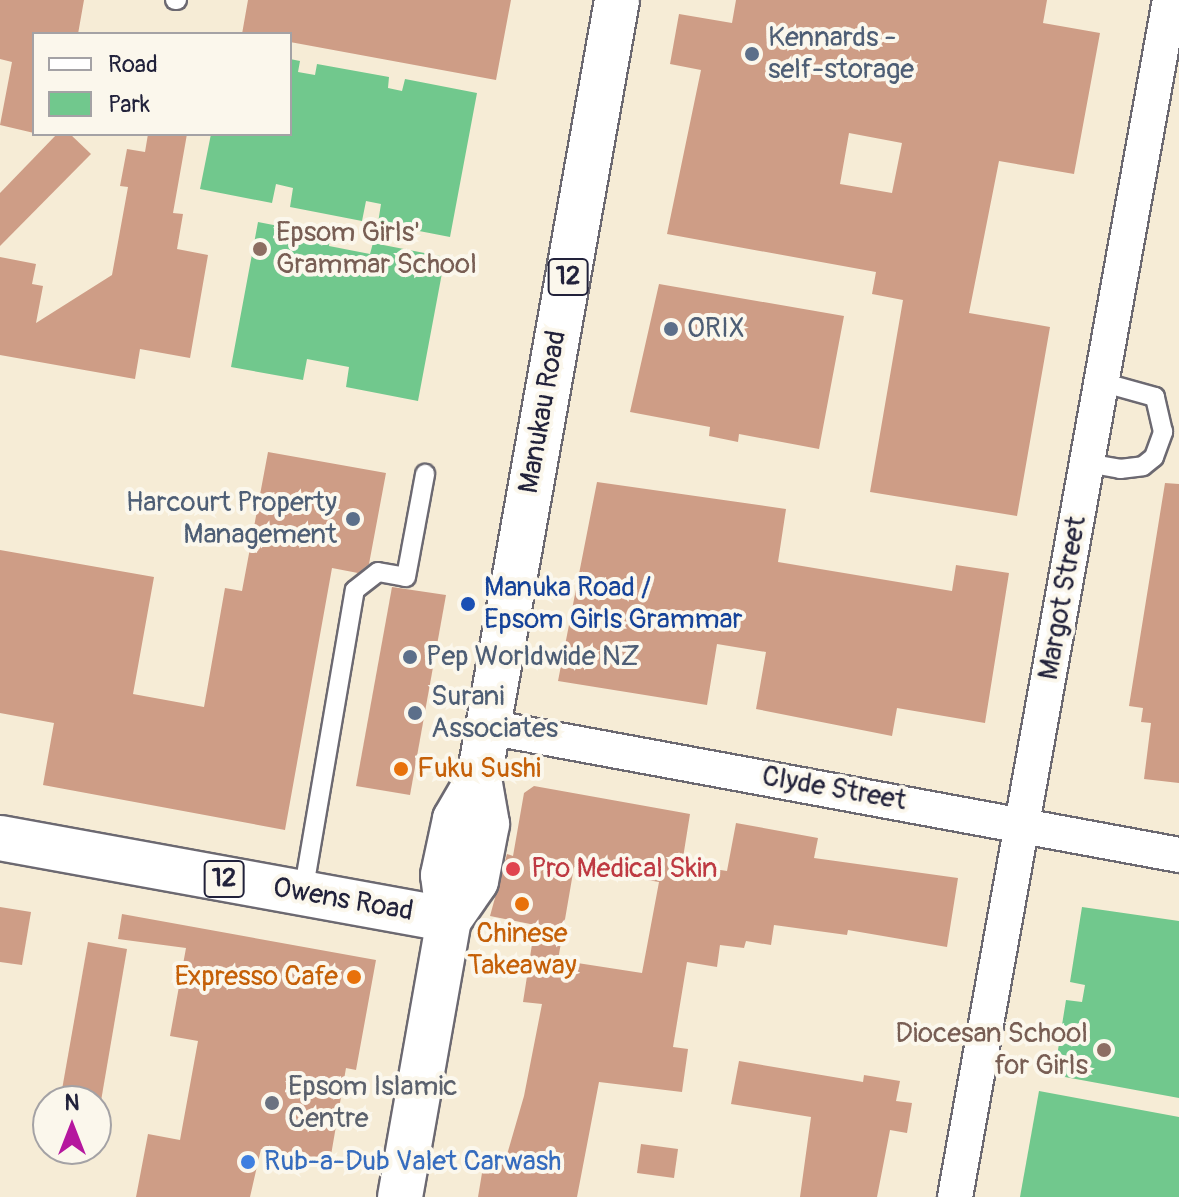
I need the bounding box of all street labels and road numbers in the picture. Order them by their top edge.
road number: 12 [546,255,590,299]
street label: Manukau Road [512,328,574,496]
street label: Margot Street [1032,514,1094,682]
street label: Clyde Street [759,760,909,818]
road number: 12 [202,857,246,901]
street label: Owens Road [270,871,416,929]

